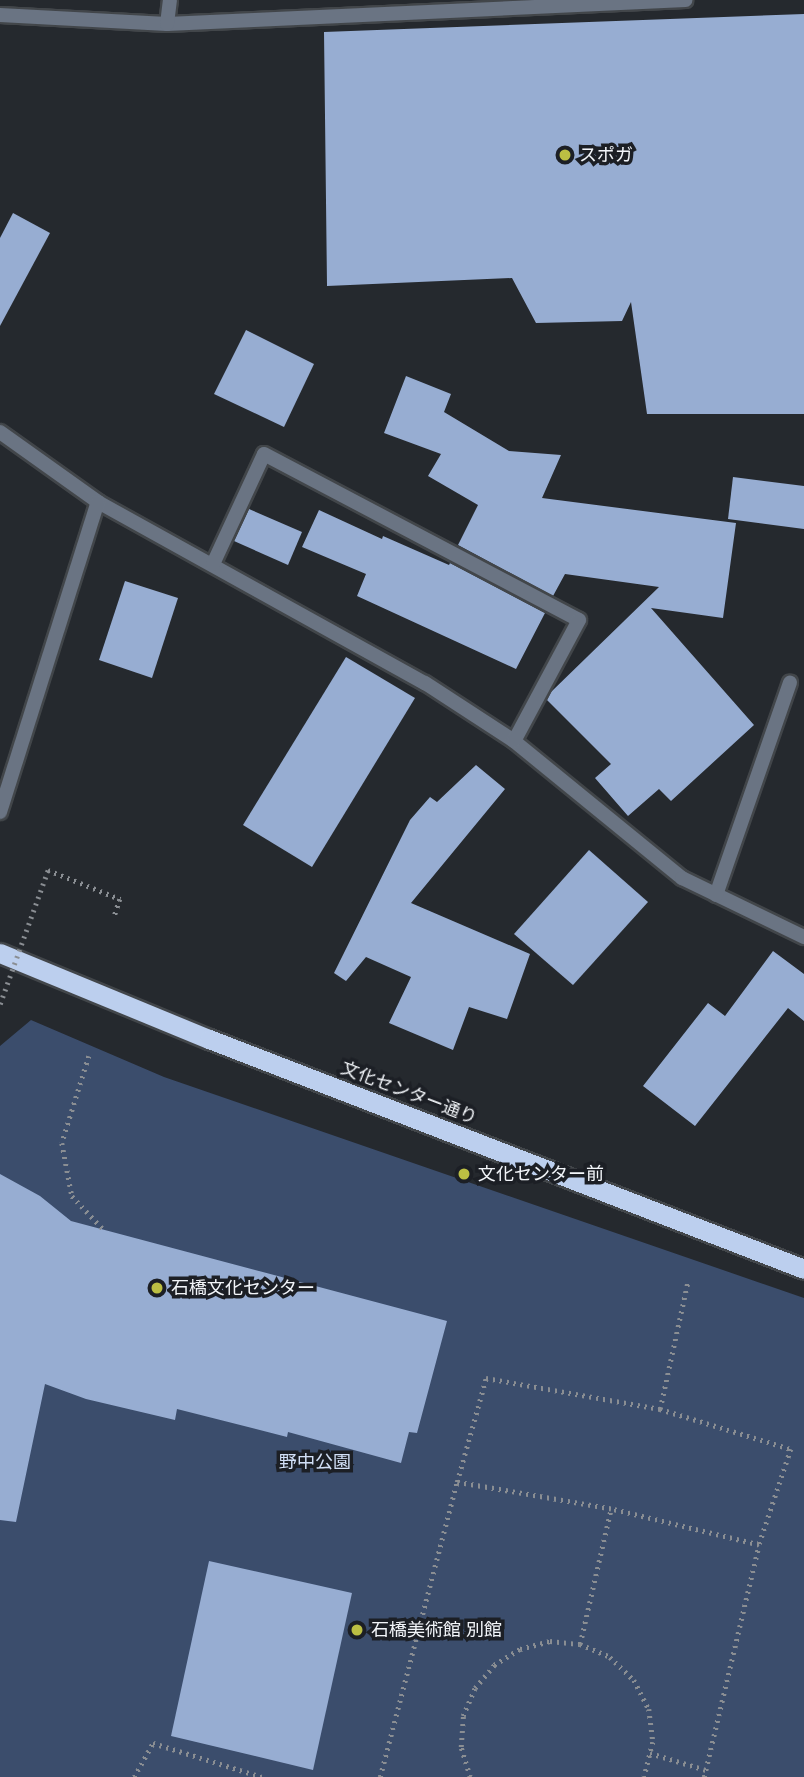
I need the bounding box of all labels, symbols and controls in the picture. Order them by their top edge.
place label: スポガ [579,144,633,166]
marker: スポガ [557,147,573,163]
street label: 文化センター通り [338,1057,480,1129]
place label: 文化センター前 [478,1163,604,1185]
marker: 文化センター前 [456,1166,472,1182]
place label: 石橋文化センター [171,1277,315,1299]
marker: 石橋文化センター [149,1280,165,1296]
park label: 野中公園 [279,1451,351,1473]
place label: 石橋美術館 別館 [371,1619,502,1641]
marker: 石橋美術館 別館 [349,1622,365,1638]

